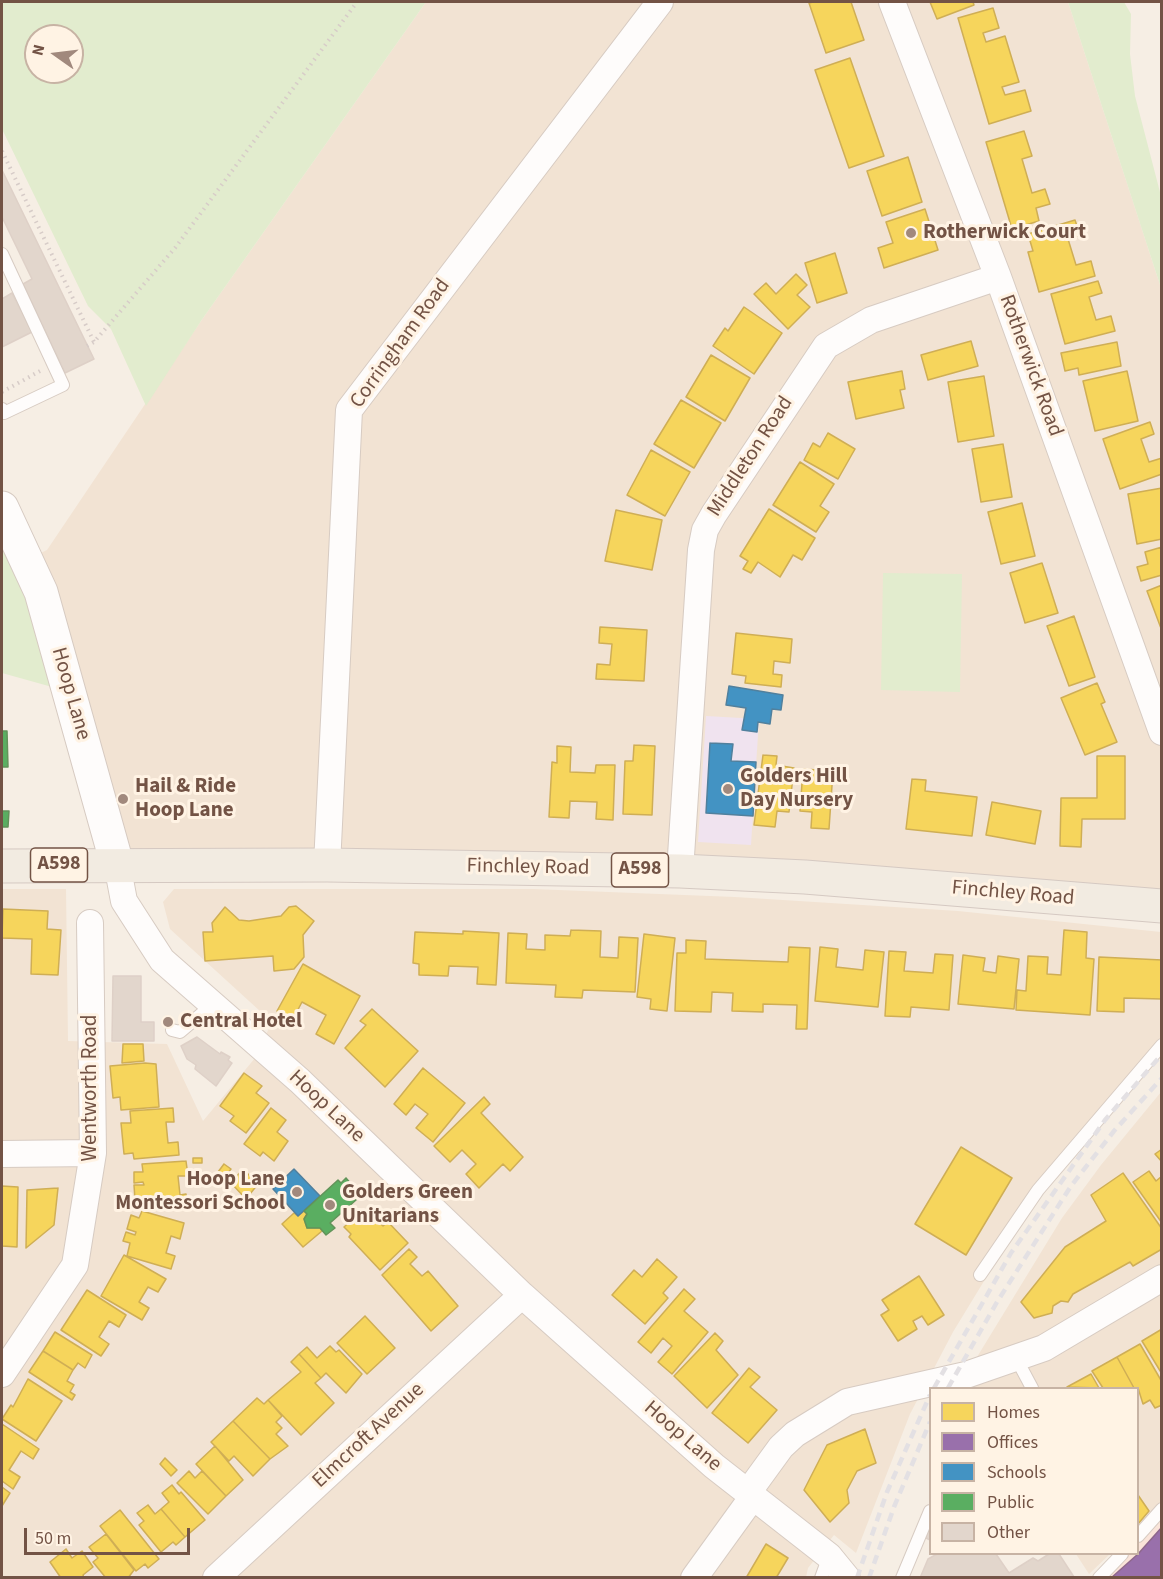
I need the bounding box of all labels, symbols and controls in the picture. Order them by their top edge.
north arrow [24,24,84,84]
text: N [27,42,50,58]
place label: Rotherwick Court [923,220,1086,246]
marker: Rotherwick Court [904,226,918,240]
street label: Corringham Road [346,274,456,414]
street label: Rotherwick Road [993,292,1067,440]
street label: Middleton Road [703,392,799,522]
street label: Hoop Lane [45,645,95,743]
place label: Golders Hill Day Nursery [740,764,853,814]
place label: Hail & Ride Hoop Lane [135,774,236,824]
marker: Golders Hill Day Nursery [721,782,735,796]
marker: Hail & Ride Hoop Lane [116,792,130,806]
road number: A598 [31,848,88,882]
road number: A598 [612,853,668,887]
street label: Finchley Road [466,854,590,882]
street label: Finchley Road [951,876,1075,912]
place label: Central Hotel [180,1009,302,1035]
street label: Wentworth Road [78,1015,104,1161]
marker: Central Hotel [161,1015,175,1029]
street label: Hoop Lane [283,1065,369,1149]
place label: Hoop Lane Montessori School [115,1167,285,1217]
place label: Golders Green Unitarians [342,1180,473,1230]
marker: Hoop Lane Montessori School [290,1185,304,1199]
marker: Golders Green Unitarians [323,1198,337,1212]
street label: Elmcroft Avenue [308,1378,430,1494]
legend [929,1387,1139,1555]
street label: Hoop Lane [638,1396,726,1478]
text: Homes [987,1400,1040,1425]
text: Offices [987,1430,1038,1455]
text: Schools [987,1460,1046,1485]
text: Public [987,1490,1034,1515]
scale bar [27,1516,194,1554]
text: Other [987,1520,1030,1545]
text: 50 m [35,1526,71,1551]

